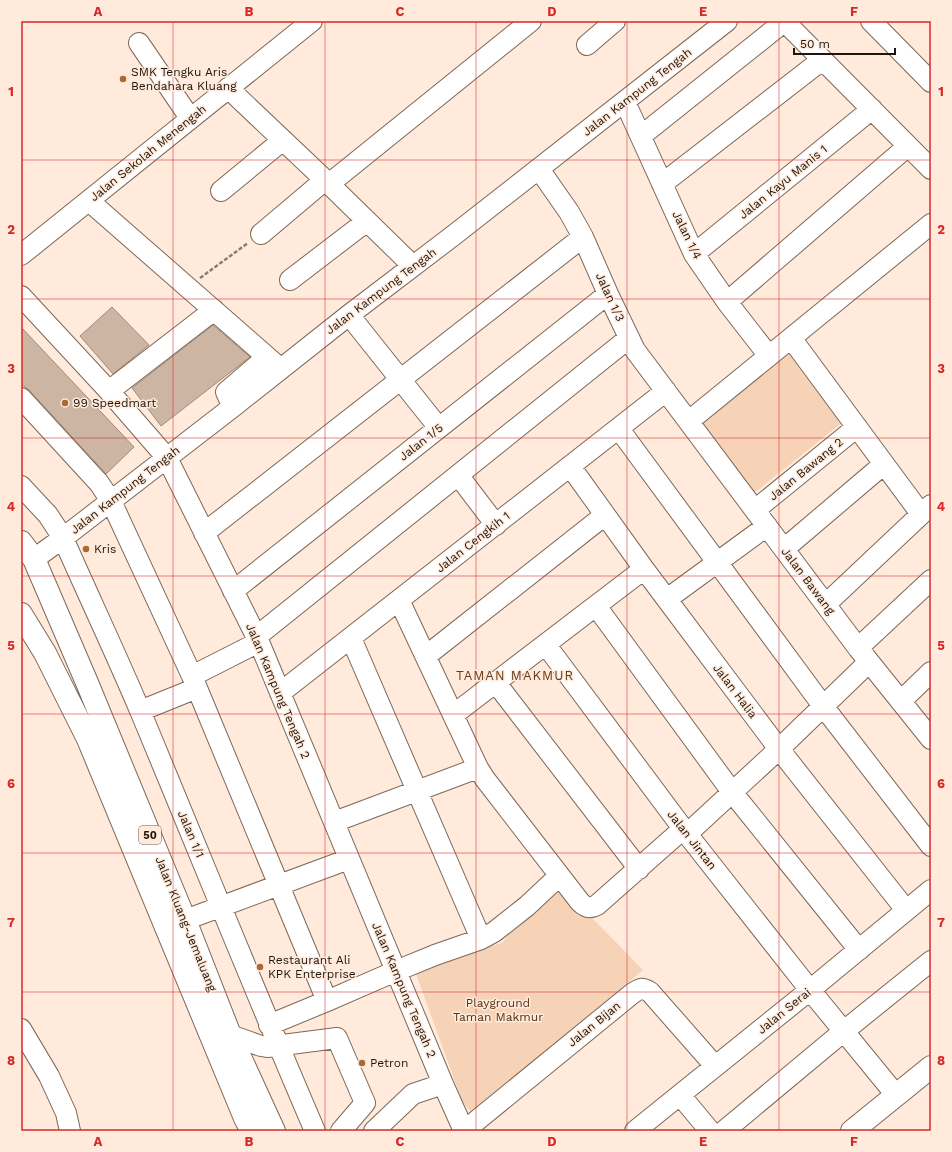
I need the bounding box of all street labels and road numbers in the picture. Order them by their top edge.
street label: Jalan Kampung Tengah [580,45,694,139]
street label: Jalan Sekolah Menengah [87,102,209,204]
street label: Jalan Kayu Manis 1 [736,142,830,222]
street label: Jalan 1/4 [669,209,705,261]
street label: Jalan Kampung Tengah [323,245,439,337]
street label: Jalan 1/3 [593,270,627,324]
street label: Jalan 1/5 [396,420,446,464]
street label: Jalan Bawang 2 [766,435,846,503]
street label: Jalan Kampung Tengah [68,443,182,537]
street label: Jalan Cengkih 1 [433,509,513,575]
street label: Jalan Bawang [778,545,838,618]
street label: Jalan Kampung Tengah 2 [243,621,313,761]
street label: Jalan Halia [710,661,760,721]
street label: Jalan Jintan [664,807,720,873]
street label: Jalan 1/1 [175,808,207,860]
road number: 50 [139,826,161,844]
street label: Jalan Kluang-Jemaluang [152,854,220,994]
street label: Jalan Kampung Tengah 2 [369,920,439,1060]
street label: Jalan Serai [754,985,814,1037]
street label: Jalan Bijan [565,998,623,1050]

